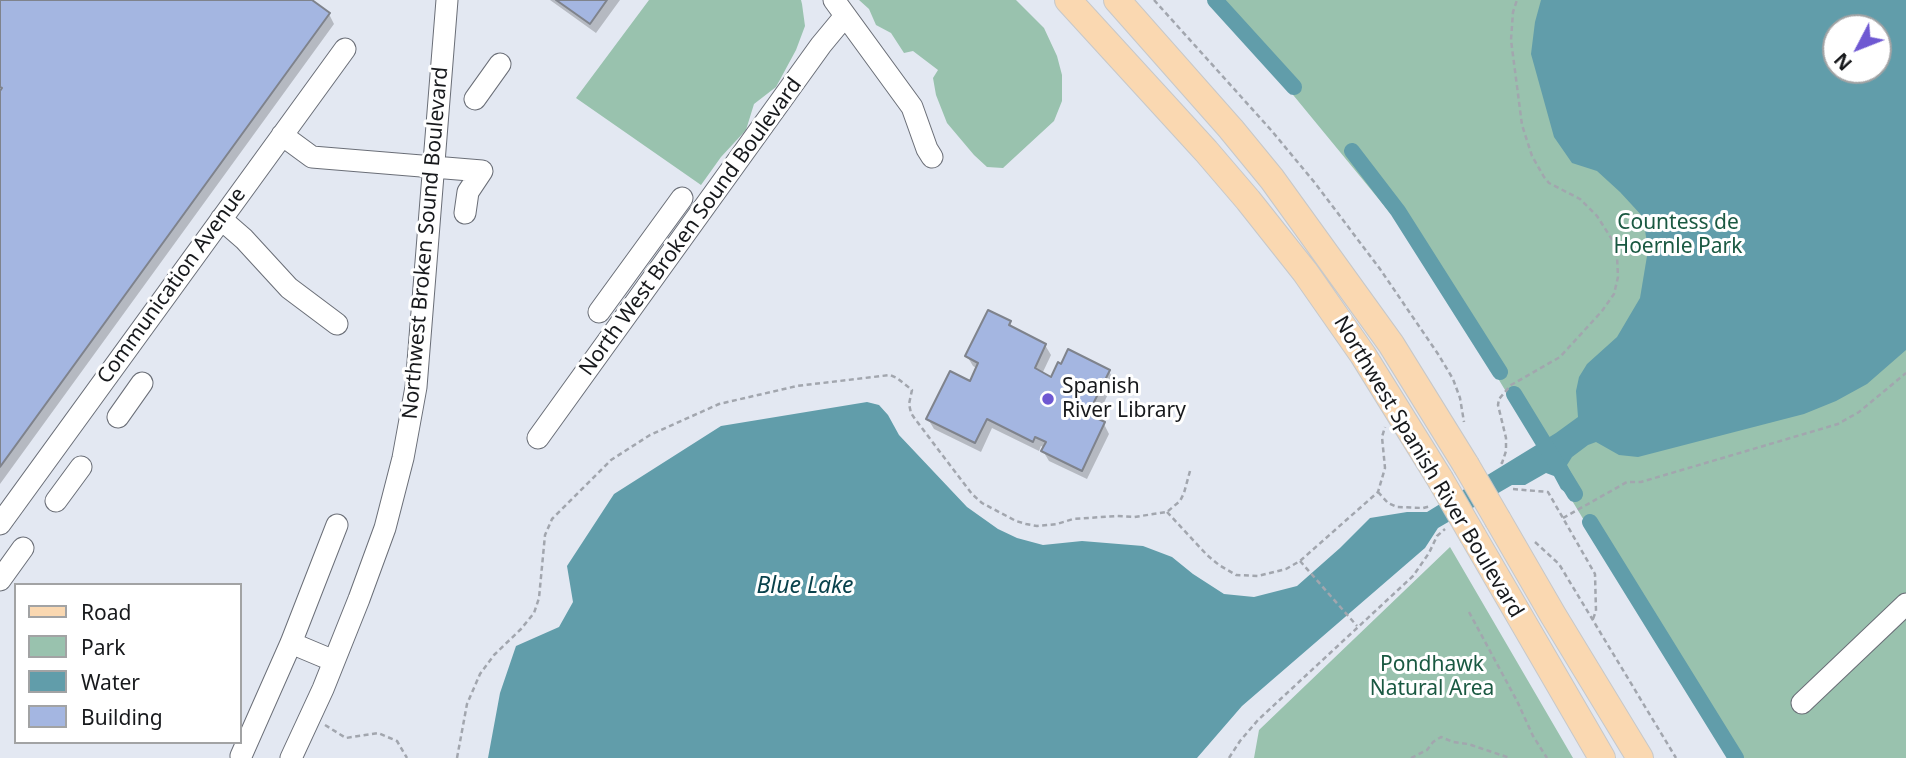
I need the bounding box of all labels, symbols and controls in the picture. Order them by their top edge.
north arrow [1822,14,1892,84]
text: N [1828,47,1858,76]
street label: Northwest Broken Sound Boulevard [398,66,454,420]
street label: North West Broken Sound Boulevard [574,73,808,381]
street label: Communication Avenue [92,183,252,389]
park label: Countess de Hoernle Park [1614,210,1742,260]
street label: Northwest Spanish River Boulevard [1328,312,1528,622]
place label: Spanish River Library [1062,374,1186,424]
marker: Spanish River Library [1040,391,1056,407]
water label: Blue Lake [757,572,853,600]
legend [14,583,242,744]
text: Road [81,598,131,626]
text: Park [81,633,125,661]
park label: Pondhawk Natural Area [1370,652,1494,702]
text: Water [81,668,140,696]
text: Building [81,703,163,731]

